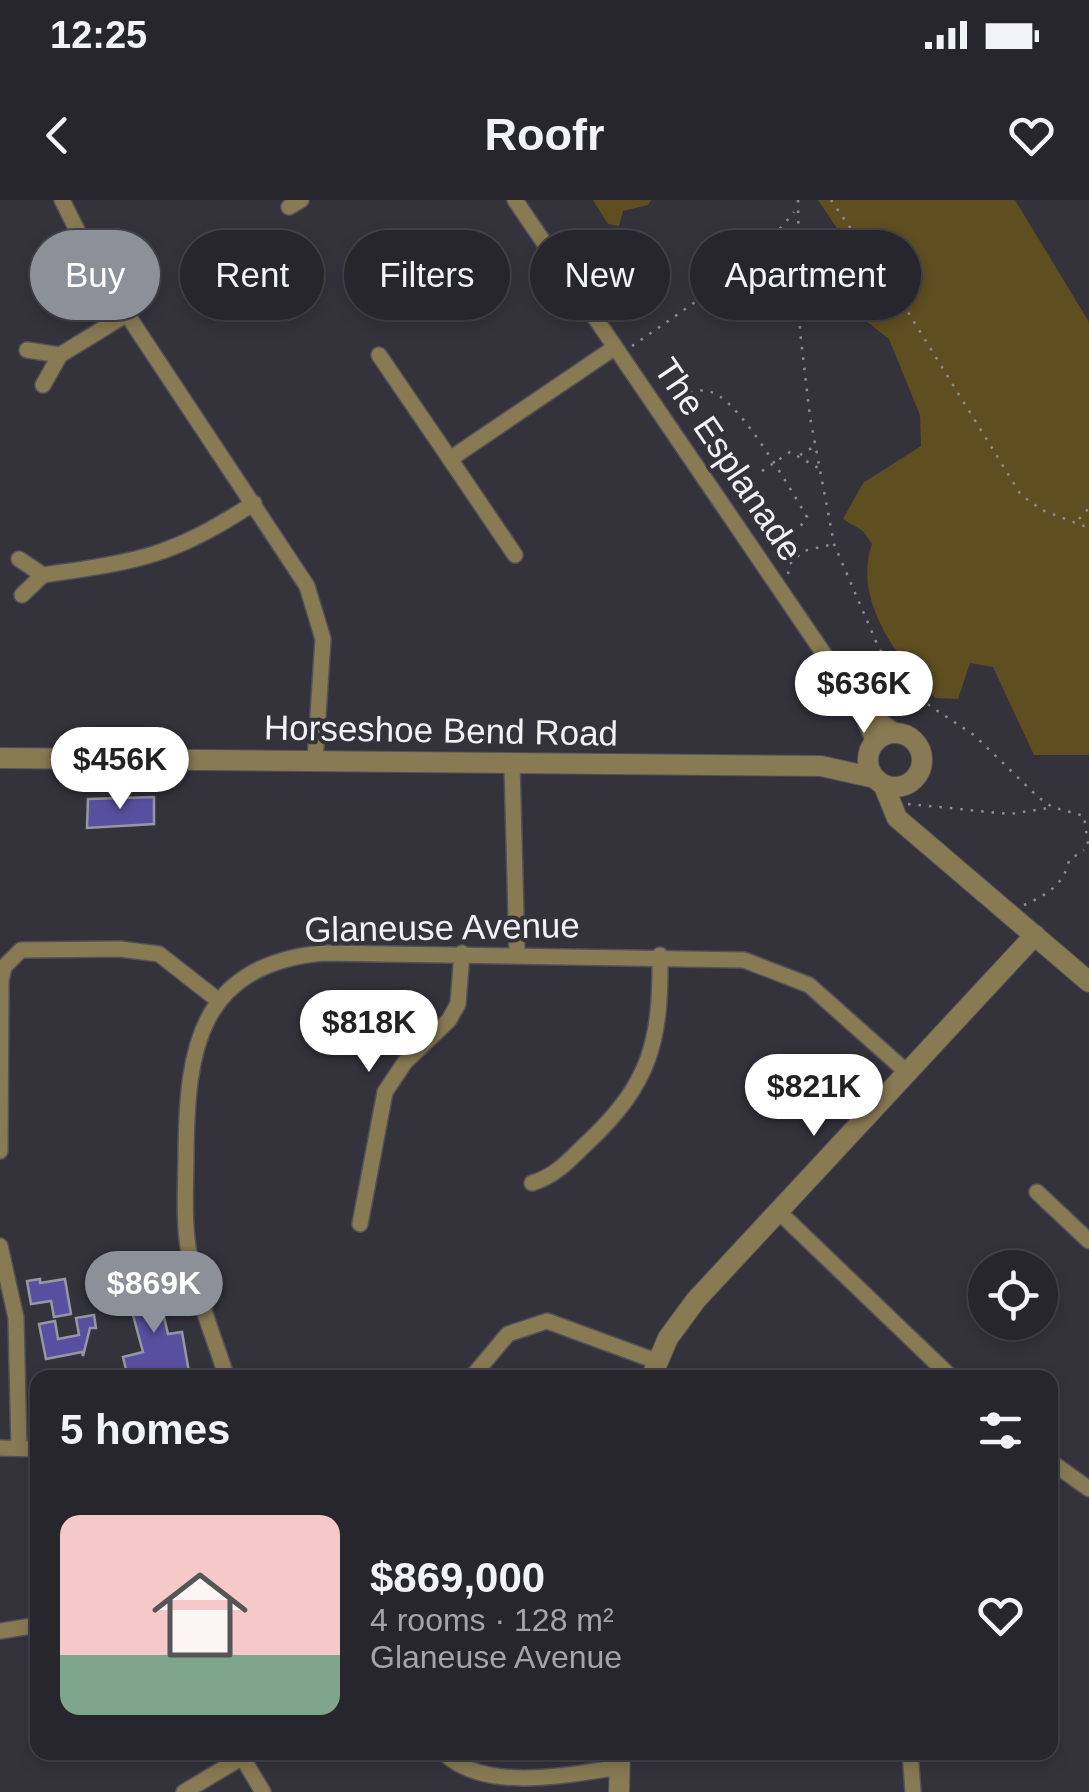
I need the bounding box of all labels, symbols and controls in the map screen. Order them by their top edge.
text: 12:25 [50,14,147,56]
icon: back [30,108,85,163]
icon: heart [1004,108,1059,163]
text: Roofr [485,109,604,160]
chip: Buy [30,230,160,320]
chip: Rent [180,230,324,320]
chip: Filters [344,230,510,320]
chip: New [530,230,670,320]
chip: Apartment [690,230,921,320]
street label: The Esplanade [647,350,811,568]
pin: $636K [794,651,934,736]
text: $636K [817,665,911,701]
street label: Horseshoe Bend Road [264,707,618,753]
pin: $456K [50,727,190,812]
text: $456K [73,741,167,777]
street label: Glaneuse Avenue [304,905,580,949]
pin: $818K [299,990,439,1075]
text: $818K [322,1004,416,1040]
pin: $821K [744,1054,884,1139]
text: $821K [767,1068,861,1104]
map controls [968,1250,1058,1340]
button: locate [968,1250,1058,1340]
pin: $869K [84,1251,224,1336]
text: $869K [107,1265,201,1301]
icon: filters [973,1403,1028,1458]
text: 5 homes [60,1406,230,1453]
text: $869,000 [370,1554,545,1601]
icon: home [140,1555,260,1675]
icon: heart [973,1588,1028,1643]
text: 4 rooms · 128 m² [370,1602,614,1638]
text: Glaneuse Avenue [370,1639,622,1675]

